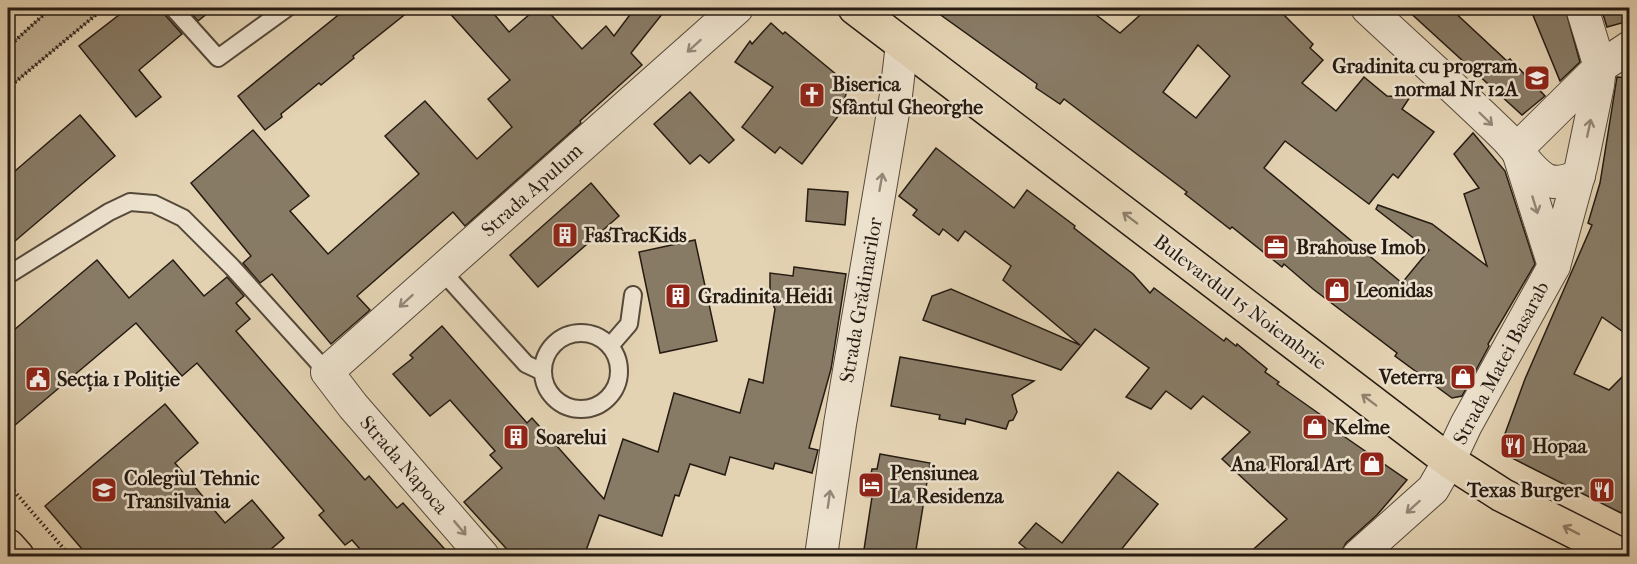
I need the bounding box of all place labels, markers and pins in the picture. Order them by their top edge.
place label: Gradinita cu program normal Nr 12A [1332,55,1519,101]
school or university icon: Gradinita cu program normal Nr 12A [1522,63,1552,93]
place label: Biserica Sfântul Gheorghe [832,73,983,119]
church icon: Biserica Sfântul Gheorghe [797,80,827,110]
building icon: FasTracKids [550,220,580,250]
place label: FasTracKids [583,224,687,247]
office icon: Brahouse Imob [1261,232,1291,262]
place label: Brahouse Imob [1296,236,1426,259]
shop icon: Leonidas [1322,275,1352,305]
place label: Leonidas [1356,279,1434,302]
building icon: Gradinita Heidi [663,281,693,311]
place label: Gradinita Heidi [698,285,834,308]
shop icon: Veterra [1448,362,1478,392]
public building icon: Secția 1 Poliție [23,364,53,394]
place label: Veterra [1378,366,1445,389]
place label: Secția 1 Poliție [57,368,180,392]
shop icon: Kelme [1300,412,1330,442]
place label: Kelme [1334,416,1390,439]
building icon: Soarelui [501,422,531,452]
place label: Soarelui [536,426,608,449]
restaurant icon: Hopaa [1498,431,1528,461]
place label: Hopaa [1532,435,1588,458]
shop icon: Ana Floral Art [1357,449,1387,479]
place label: Ana Floral Art [1229,453,1353,476]
place label: Pensiunea La Residenza [890,462,1004,508]
place label: Colegiul Tehnic Transilvania [123,467,260,513]
hotel icon: Pensiunea La Residenza [856,470,886,500]
school or university icon: Colegiul Tehnic Transilvania [89,475,119,505]
restaurant icon: Texas Burger [1587,475,1617,505]
place label: Texas Burger [1466,479,1582,502]

